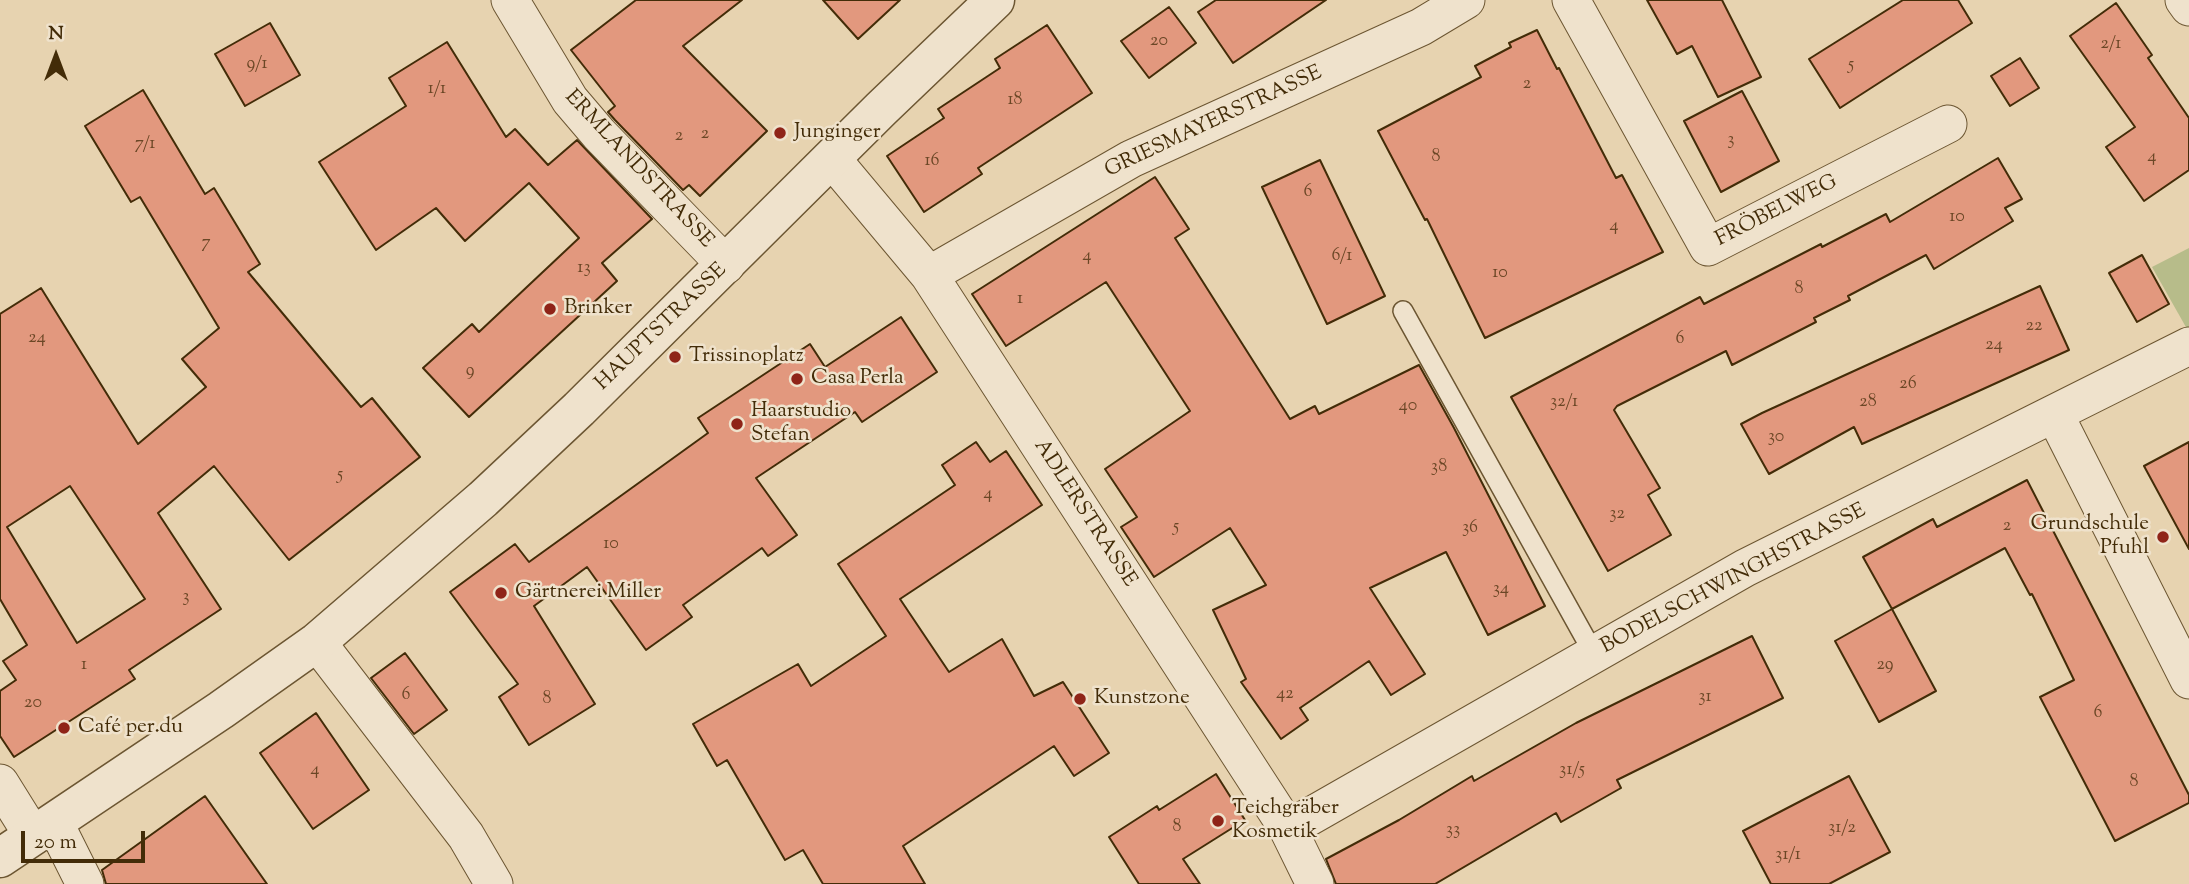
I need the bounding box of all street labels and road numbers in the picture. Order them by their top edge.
street label: GRIESMAYERSTRASSE [1101,62,1327,184]
street label: ERMLANDSTRASSE [558,86,718,254]
street label: FRÖBELWEG [1712,171,1842,253]
street label: HAUPTSTRASSE [591,259,733,397]
street label: ADLERSTRASSE [1027,436,1141,592]
street label: BODELSCHWINGHSTRASSE [1597,499,1871,661]

